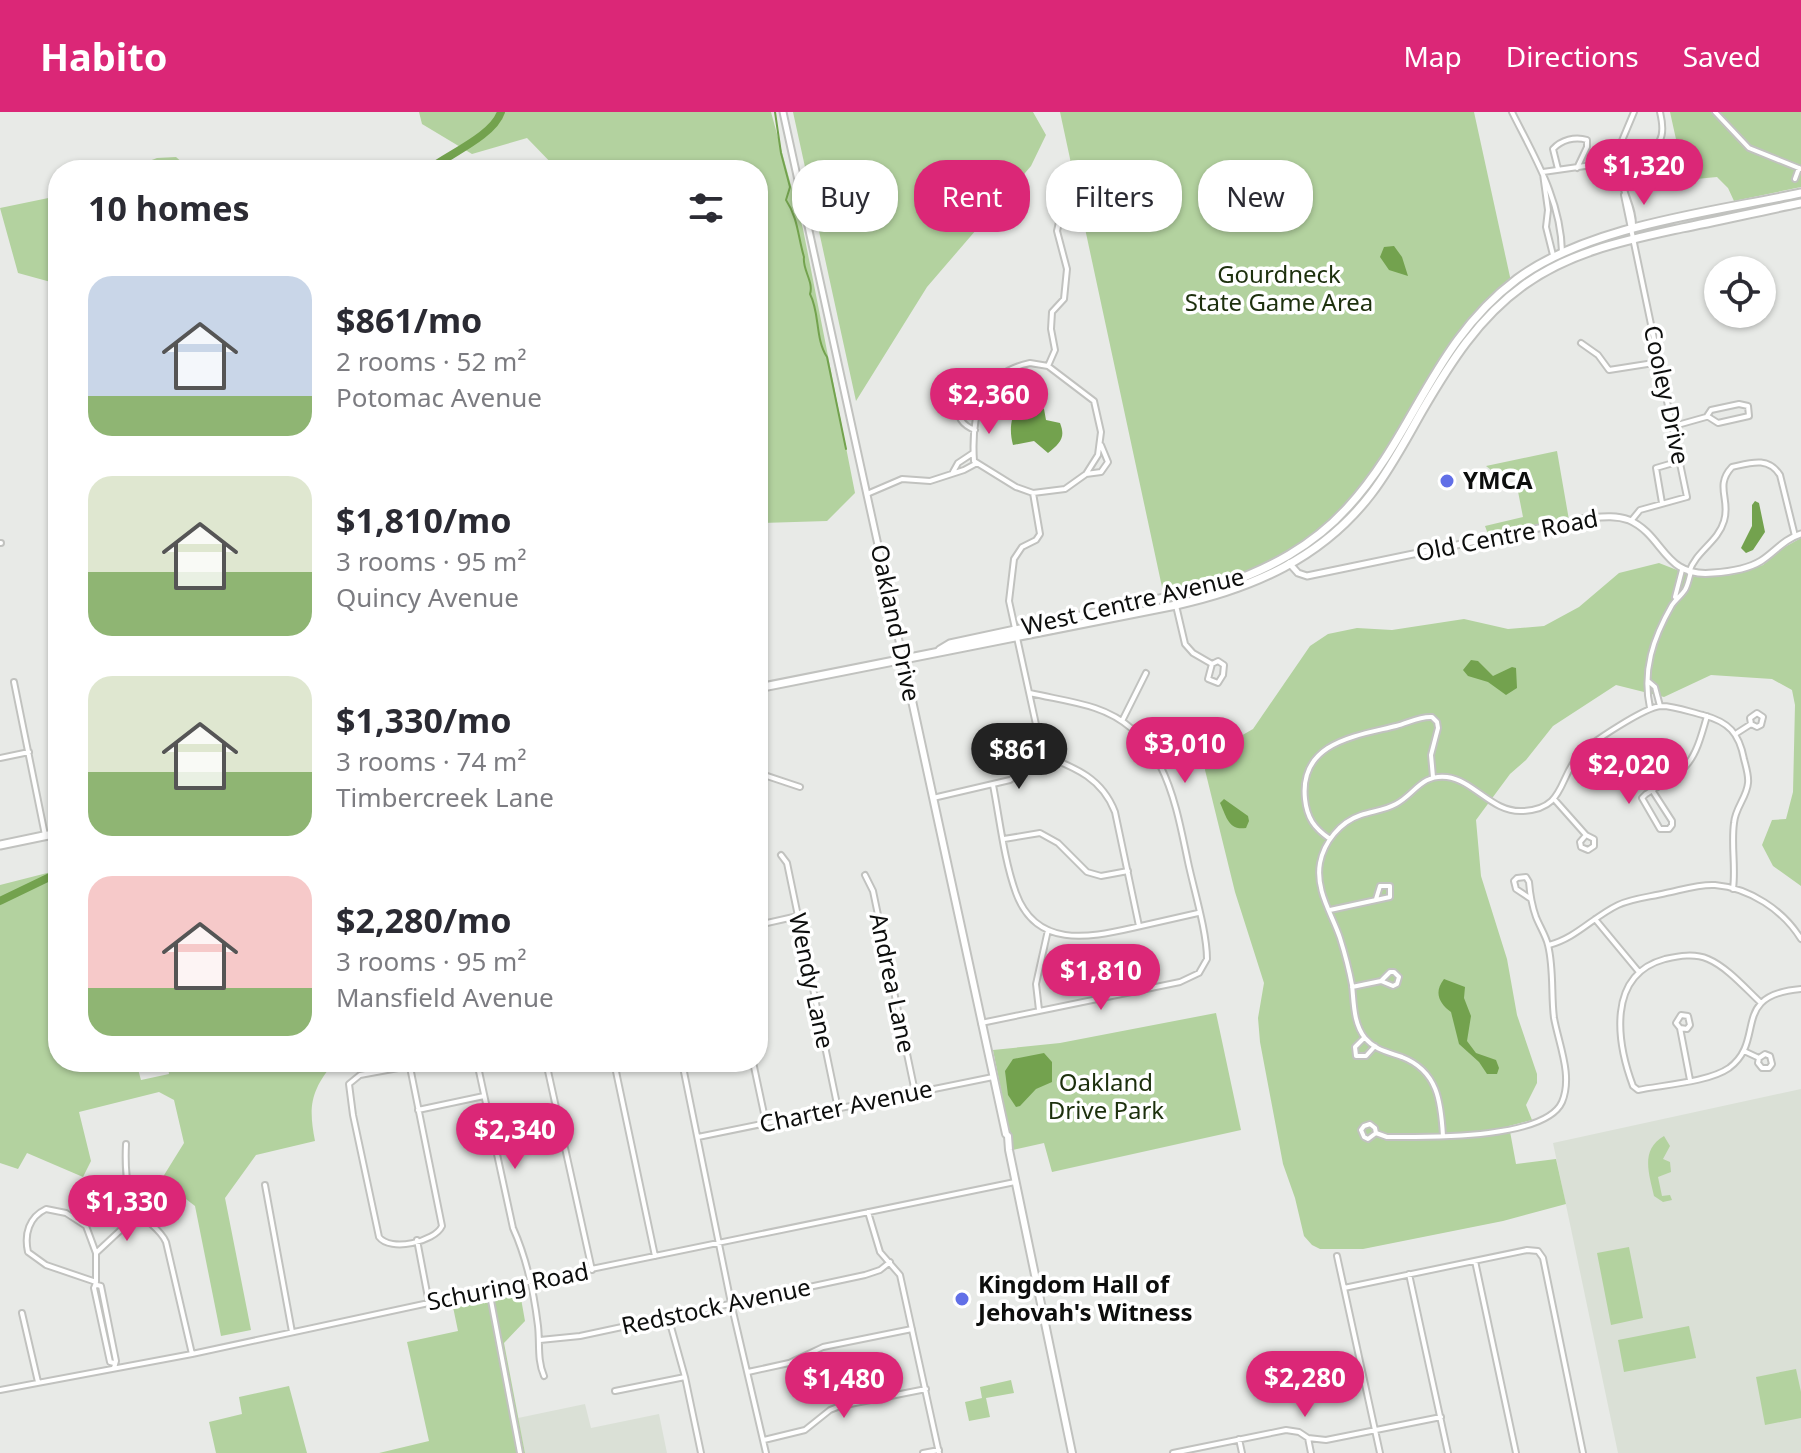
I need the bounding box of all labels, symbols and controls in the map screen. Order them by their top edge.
text: Habito [40,30,167,82]
text: Map [1403,37,1462,75]
text: Directions [1506,37,1639,75]
text: Saved [1683,37,1761,75]
pin: $1,320 [1579,139,1709,207]
text: $1,320 [1603,147,1685,183]
chip: Buy [792,160,898,232]
chip: Rent [914,160,1030,232]
chip: Filters [1046,160,1182,232]
chip: New [1198,160,1313,232]
text: 10 homes [88,185,250,231]
icon: filters [684,186,728,230]
map controls [1704,256,1776,328]
button: locate [1704,256,1776,328]
park label: Gourdneck State Game Area [1185,257,1373,318]
text: $861/mo [336,297,482,343]
icon: home [152,308,248,404]
street label: Cooley Drive [1637,322,1698,467]
text: 2 rooms · 52 m² [336,343,526,379]
pin: $2,360 [924,368,1054,436]
text: $2,360 [948,376,1030,412]
text: Potomac Avenue [336,379,542,415]
place label: YMCA [1463,463,1533,496]
marker: YMCA [1438,472,1456,490]
text: $1,810/mo [336,497,511,543]
street label: Old Centre Road [1413,501,1601,568]
icon: home [152,508,248,604]
street label: Oakland Drive [864,541,929,704]
text: 3 rooms · 95 m² [336,543,526,579]
street label: West Centre Avenue [1018,559,1247,642]
text: Quincy Avenue [336,579,519,615]
text: $1,330/mo [336,697,511,743]
icon: home [152,708,248,804]
pin: $3,010 [1120,717,1250,785]
pin: $861 [972,723,1066,791]
text: $3,010 [1144,725,1226,761]
text: $861 [989,731,1049,767]
pin: $2,020 [1564,738,1694,806]
text: 3 rooms · 74 m² [336,743,526,779]
text: $2,020 [1588,746,1670,782]
text: Timbercreek Lane [336,779,554,815]
text: $2,280/mo [336,897,511,943]
icon: home [152,908,248,1004]
street label: Wendy Lane [782,910,843,1052]
street label: Andrea Lane [863,910,924,1056]
text: 3 rooms · 95 m² [336,943,526,979]
pin: $1,810 [1036,944,1166,1012]
text: $1,810 [1060,952,1142,988]
text: Mansfield Avenue [336,979,554,1015]
park label: Oakland Drive Park [1048,1065,1164,1126]
street label: Charter Avenue [756,1071,935,1140]
pin: $2,340 [450,1103,580,1171]
text: $2,340 [474,1111,556,1147]
pin: $1,330 [62,1175,192,1243]
text: $1,330 [86,1183,168,1219]
street label: Schuring Road [424,1254,591,1317]
place label: Kingdom Hall of Jehovah's Witness [976,1267,1193,1328]
street label: Redstock Avenue [618,1269,813,1342]
marker: Kingdom Hall of Jehovah's Witness [953,1290,971,1308]
pin: $2,280 [1240,1351,1370,1419]
pin: $1,480 [779,1352,909,1420]
text: $2,280 [1264,1359,1346,1395]
text: $1,480 [803,1360,885,1396]

